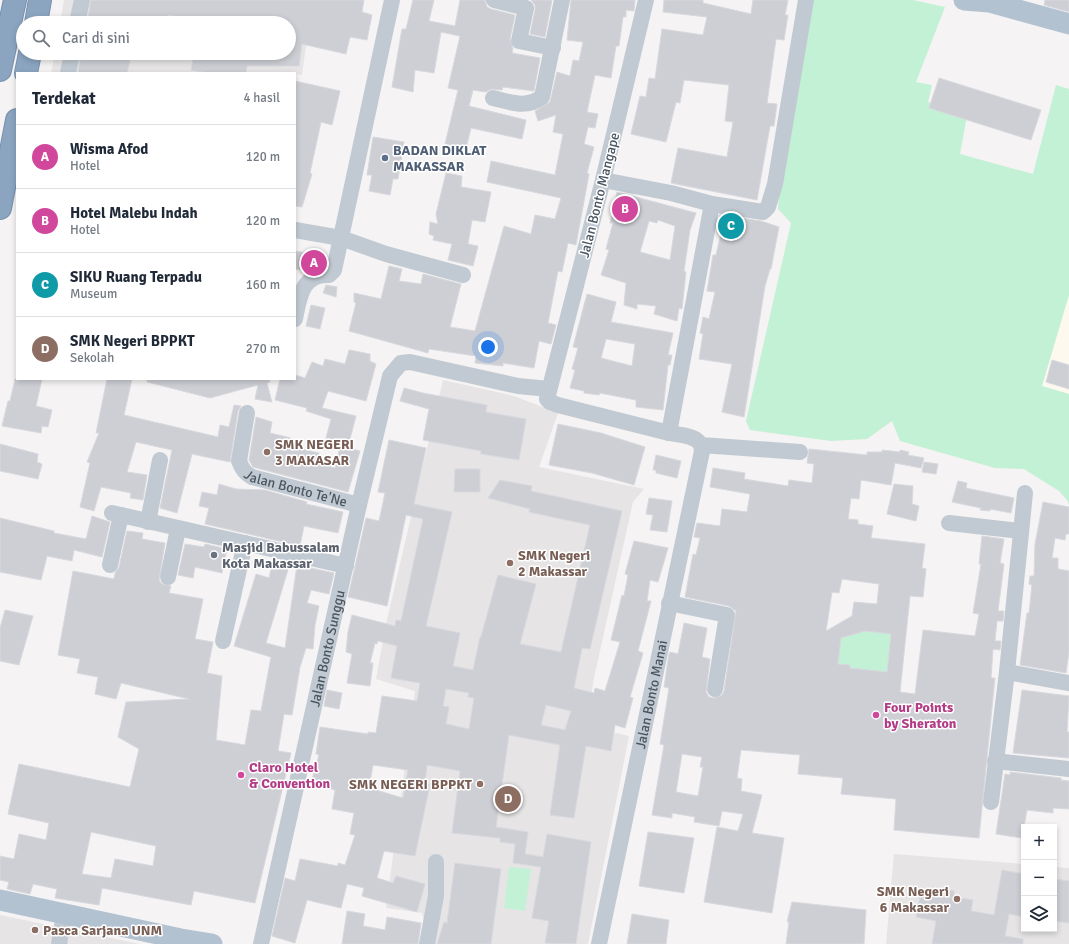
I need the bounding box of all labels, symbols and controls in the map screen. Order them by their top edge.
search box [16,16,296,60]
icon: search [30,27,52,49]
text: Cari di sini [62,29,130,47]
text: Terdekat [32,88,96,109]
text: 4 hasil [243,90,280,106]
street label: Jalan Bonto Mangape [576,131,623,259]
text: Wisma Afod [70,140,148,158]
place label: BADAN DIKLAT MAKASSAR [393,142,487,175]
text: A [41,149,49,165]
text: 120 m [246,149,280,165]
marker: BADAN DIKLAT MAKASSAR [380,153,390,163]
text: Hotel [70,158,100,174]
pin: B [612,194,638,224]
text: Hotel Malebu Indah [70,204,198,222]
pin: C [718,211,744,241]
text: B [41,213,49,229]
text: 120 m [246,213,280,229]
text: Hotel [70,222,100,238]
pin: A [301,248,327,278]
text: SIKU Ruang Terpadu [70,268,202,286]
text: C [41,277,49,293]
text: 160 m [246,277,280,293]
text: Museum [70,286,117,302]
text: SMK Negeri BPPKT [70,332,195,350]
your location [478,337,498,357]
text: D [41,341,49,357]
text: 270 m [246,341,280,357]
text: Sekolah [70,350,114,366]
place label: SMK NEGERI 3 MAKASAR [275,436,354,469]
marker: SMK NEGERI 3 MAKASAR [262,447,272,457]
street label: Jalan Bonto Te'Ne [240,466,349,511]
place label: Masjid Babussalam Kota Makassar [222,539,340,572]
place label: SMK Negeri 2 Makassar [518,547,590,580]
marker: Masjid Babussalam Kota Makassar [209,550,219,560]
marker: SMK Negeri 2 Makassar [505,558,515,568]
street label: Jalan Bonto Sunggu [306,588,349,708]
street label: Jalan Bonto Manai [632,639,671,750]
place label: Four Points by Sheraton [884,699,957,732]
marker: Four Points by Sheraton [871,710,881,720]
place label: Claro Hotel & Convention [249,759,330,792]
marker: Claro Hotel & Convention [236,770,246,780]
place label: SMK NEGERI BPPKT [349,776,473,793]
marker: SMK NEGERI BPPKT [475,779,485,789]
pin: D [495,784,521,814]
map controls [1021,824,1057,932]
button: + [1021,824,1057,860]
button: − [1021,860,1057,896]
place label: SMK Negeri 6 Makassar [877,883,949,916]
marker: SMK Negeri 6 Makassar [952,894,962,904]
button: layers [1021,896,1057,932]
place label: Pasca Sarjana UNM [43,922,162,939]
marker: Pasca Sarjana UNM [30,925,40,935]

